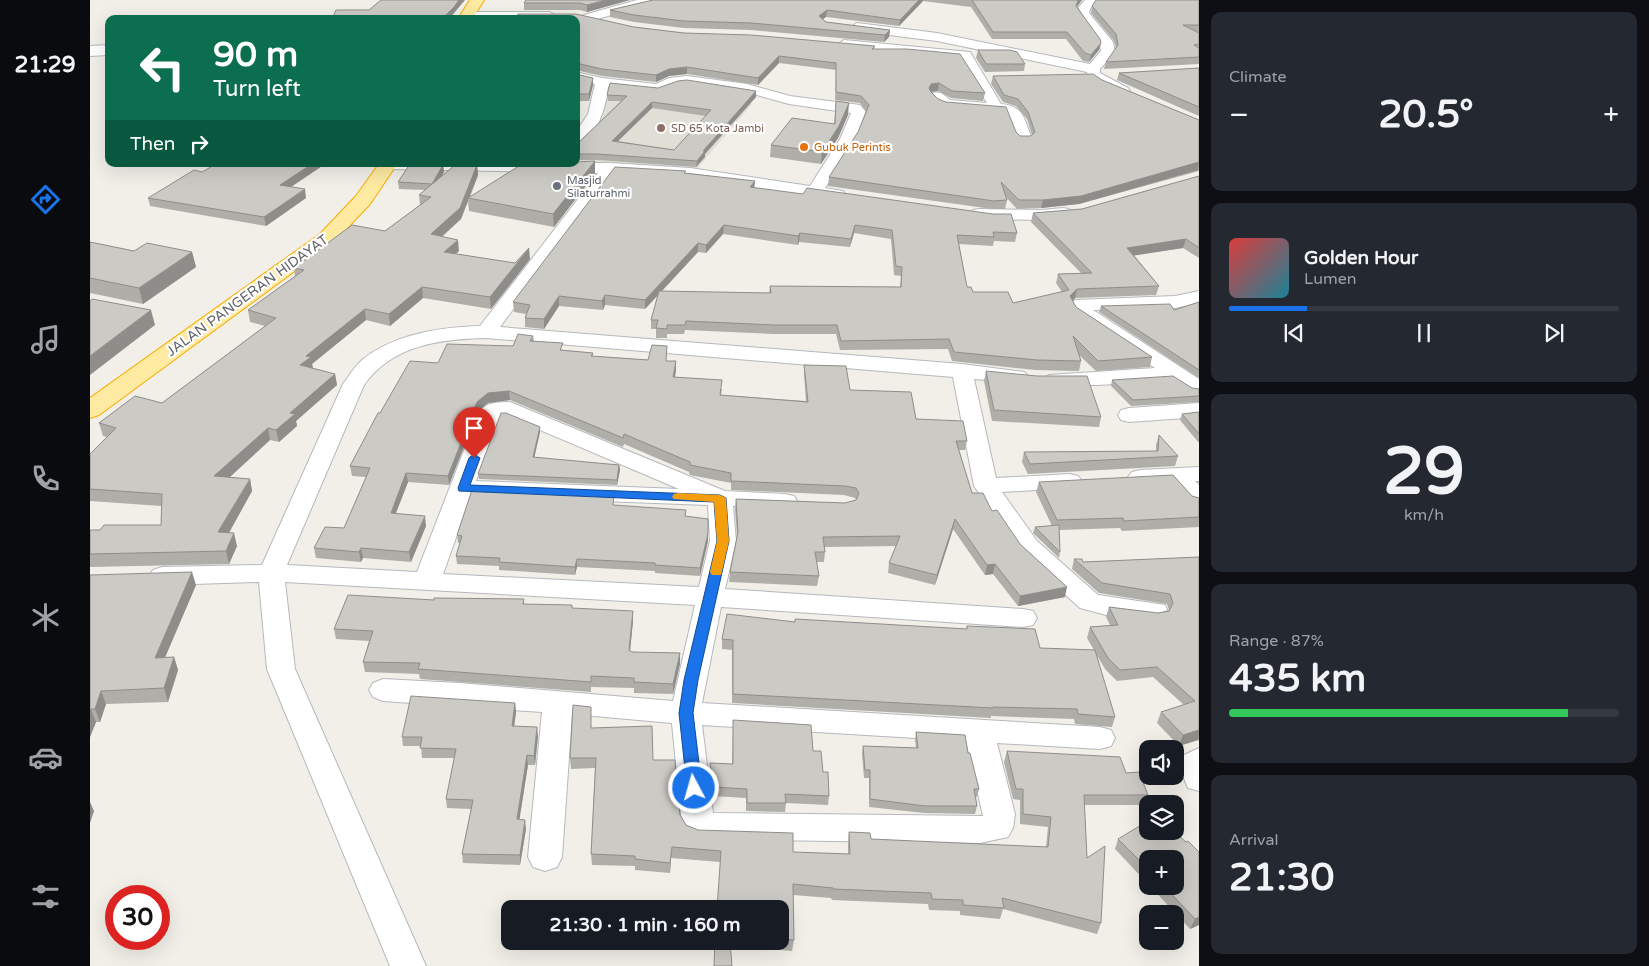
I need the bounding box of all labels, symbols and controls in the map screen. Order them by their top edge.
text: 90 m [213,34,298,76]
icon: left [130,35,195,100]
text: 21:29 [15,52,75,78]
text: Climate [1229,67,1287,87]
text: Turn left [213,76,301,102]
text: 20.5° [1379,92,1474,138]
text: − [1229,98,1249,132]
text: + [1603,98,1619,132]
marker: SD 65 Kota Jambi [655,122,667,134]
place label: SD 65 Kota Jambi [671,122,764,135]
icon: right [185,130,213,158]
text: Then [130,133,175,155]
marker: Gubuk Perintis [798,141,810,153]
place label: Gubuk Perintis [814,141,891,154]
place label: Masjid Silaturrahmi [567,174,630,200]
marker: Masjid Silaturrahmi [551,180,563,192]
icon: directions [28,182,63,217]
street label: JALAN PANGERAN HIDAYAT [163,231,332,360]
text: Golden Hour [1304,247,1418,269]
text: Lumen [1304,269,1356,289]
icon: previous [1280,319,1308,347]
icon: pause [1410,319,1438,347]
icon: next [1540,319,1568,347]
icon: music [28,322,63,357]
pin [453,407,495,458]
icon: arrive [460,414,488,442]
text: 29 [1383,433,1465,512]
icon: phone [28,461,63,496]
text: km/h [1404,505,1444,525]
icon: climate [28,600,63,635]
text: Range · 87% [1229,631,1324,651]
text: 435 km [1229,656,1366,702]
icon: car [28,740,63,775]
map controls [1139,740,1184,950]
button: sound [1139,740,1184,785]
position arrow [667,761,719,813]
button: layers [1139,795,1184,840]
text: Arrival [1229,830,1278,850]
button: + [1139,850,1184,895]
text: 21:30 [1229,855,1334,901]
icon: filters [28,879,63,914]
speed limit sign: 30 [105,885,170,950]
button: − [1139,905,1184,950]
text: 21:30 · 1 min · 160 m [549,914,741,936]

